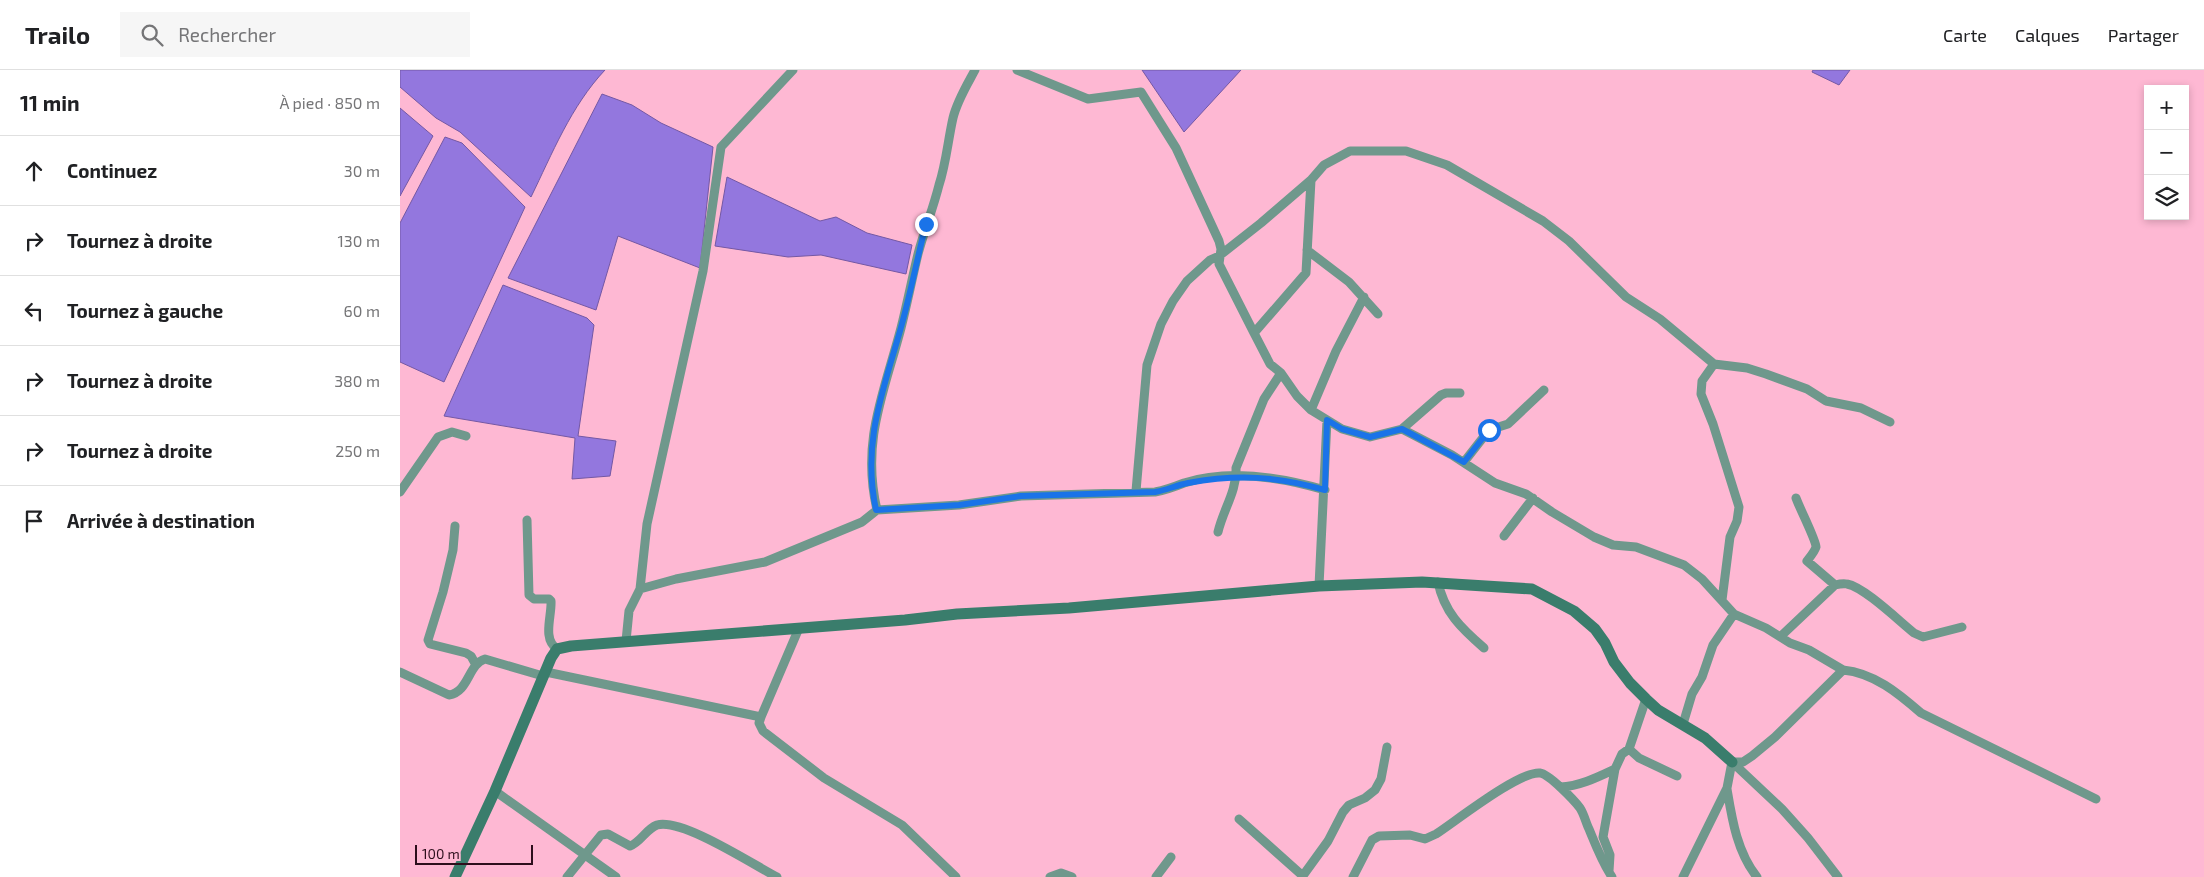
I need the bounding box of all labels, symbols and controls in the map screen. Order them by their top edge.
search box [120,12,470,57]
text: Trailo [25,20,90,49]
icon: search [138,21,166,49]
text: Rechercher [178,23,276,46]
text: Carte [1943,24,1987,46]
text: Calques [2015,24,2080,46]
text: Partager [2108,24,2179,46]
map controls [2144,85,2189,220]
button: + [2144,85,2189,130]
text: 11 min [20,90,80,115]
text: À pied · 850 m [279,93,380,112]
button: − [2144,130,2189,175]
icon: ahead [20,157,48,185]
text: Continuez [67,159,157,182]
text: 30 m [344,161,380,180]
button: layers [2144,175,2189,220]
route end [915,213,938,236]
icon: right [20,227,48,255]
text: Tournez à droite [67,229,213,252]
text: 130 m [338,231,380,250]
icon: left [20,297,48,325]
text: Tournez à gauche [67,299,223,322]
text: 60 m [344,301,380,320]
icon: right [20,367,48,395]
text: Tournez à droite [67,369,213,392]
text: 380 m [334,371,380,390]
route start [1478,419,1501,442]
icon: right [20,437,48,465]
text: Tournez à droite [67,439,213,462]
text: 250 m [335,441,380,460]
icon: arrive [20,507,48,535]
text: Arrivée à destination [67,509,255,532]
scale bar [415,842,532,865]
text: 100 m [422,845,460,862]

